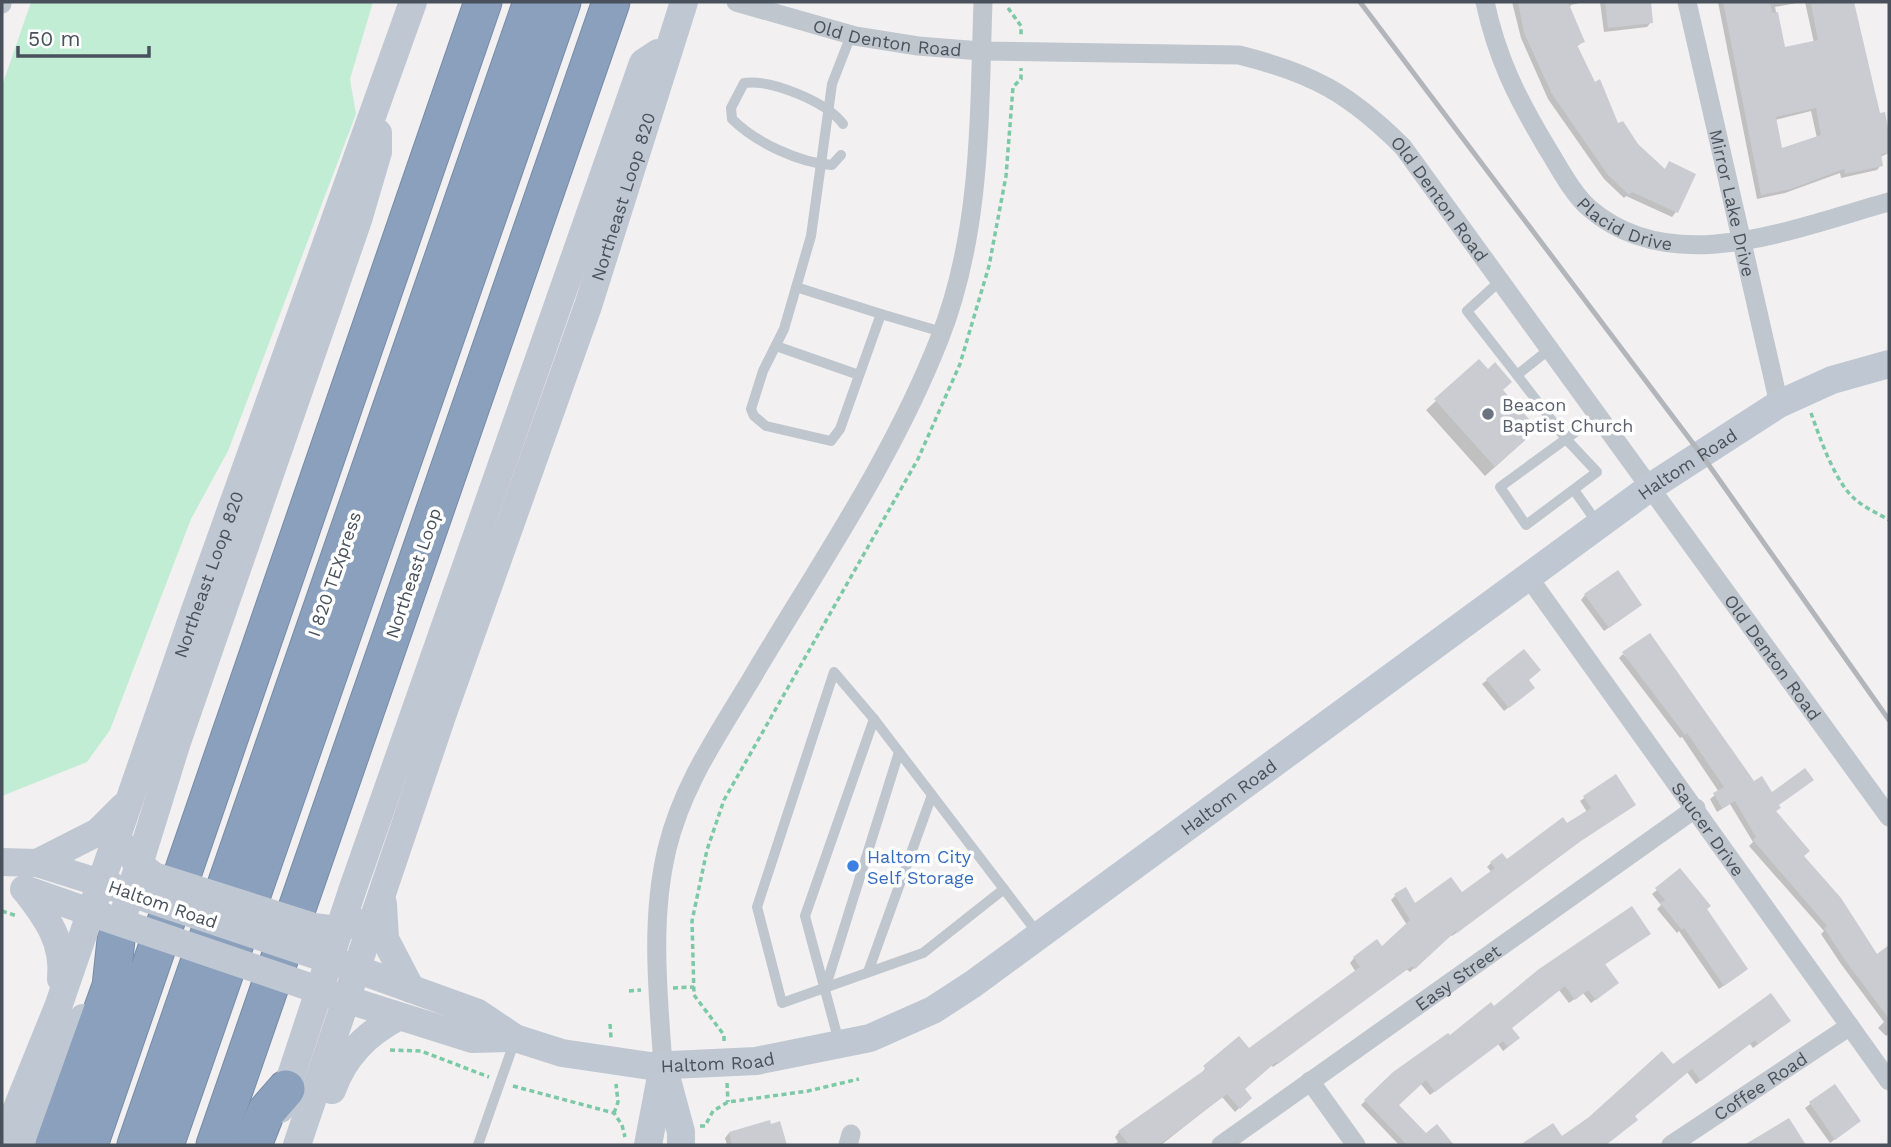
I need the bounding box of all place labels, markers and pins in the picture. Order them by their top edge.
place label: Beacon Baptist Church [1502,394,1633,436]
marker: Beacon Baptist Church [1480,406,1496,422]
place label: Haltom City Self Storage [867,846,974,888]
marker: Haltom City Self Storage [845,858,861,874]

